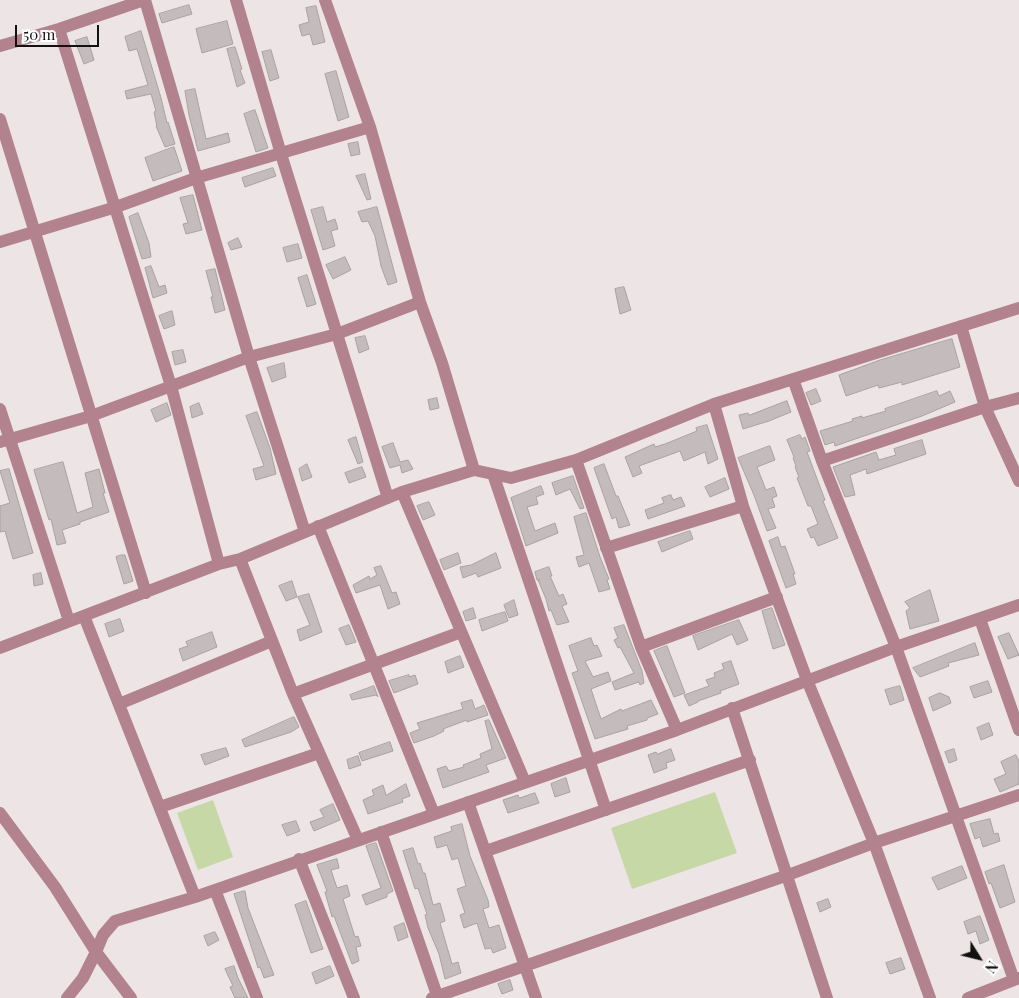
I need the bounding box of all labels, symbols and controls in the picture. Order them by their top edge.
scale bar [18,15,101,47]
text: 50 m [23,24,55,44]
north arrow [954,933,1004,983]
text: N [981,957,1002,977]

